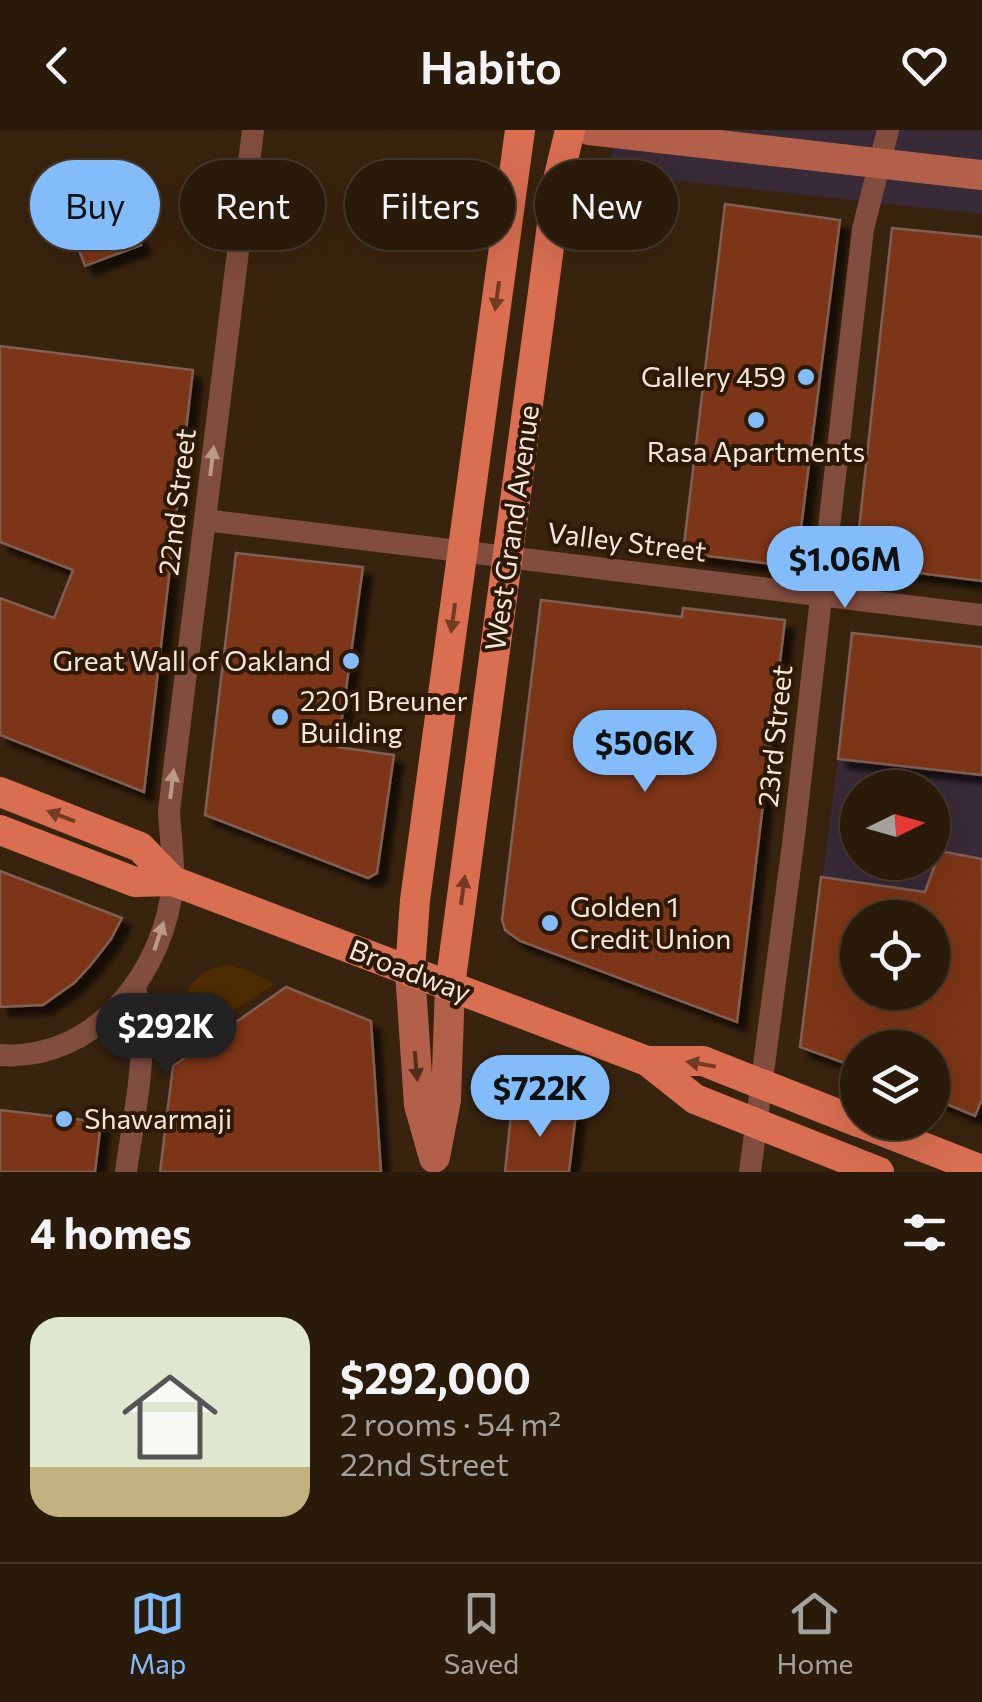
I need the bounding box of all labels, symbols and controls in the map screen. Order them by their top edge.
icon: back [30,38,85,93]
text: Habito [420,38,562,93]
icon: heart [897,38,952,93]
chip: Buy [30,160,160,250]
chip: Rent [180,160,325,250]
chip: Filters [345,160,515,250]
chip: New [535,160,678,250]
one-way arrow [489,281,505,312]
place label: Gallery 459 [641,359,786,393]
marker: Gallery 459 [795,366,817,388]
street label: West Grand Avenue [477,403,545,653]
marker: Rasa Apartments [745,409,767,431]
street label: 22nd Street [150,426,202,577]
place label: Rasa Apartments [647,434,865,468]
one-way arrow [204,445,220,477]
street label: Valley Street [546,514,709,568]
pin: $1.06M [764,526,926,611]
text: $1.06M [789,538,901,578]
one-way arrow [445,603,461,634]
place label: Great Wall of Oakland [53,643,331,677]
marker: Great Wall of Oakland [340,650,362,672]
street label: 23rd Street [750,663,798,809]
place label: 2201 Breuner Building [300,683,468,749]
marker: 2201 Breuner Building [269,706,291,728]
pin: $506K [575,710,715,795]
text: $506K [595,722,695,762]
one-way arrow [164,767,180,799]
north arrow [840,770,950,880]
map controls [840,770,950,1140]
one-way arrow [45,807,75,823]
one-way arrow [456,873,472,905]
place label: Golden 1 Credit Union [570,889,731,955]
button: locate [840,900,950,1010]
marker: Golden 1 Credit Union [539,912,561,934]
one-way arrow [153,921,168,951]
street label: Broadway [345,931,476,1009]
pin: $292K [96,993,236,1078]
text: $292K [118,1005,214,1045]
button: layers [840,1030,950,1140]
one-way arrow [408,1050,424,1082]
pin: $722K [470,1055,610,1140]
one-way arrow [685,1056,716,1071]
text: $722K [493,1067,587,1107]
place label: Shawarmaji [84,1101,232,1135]
marker: Shawarmaji [53,1108,75,1130]
icon: filters [897,1205,952,1260]
text: 4 homes [30,1206,192,1258]
text: $292,000 [340,1351,531,1403]
icon: home [110,1357,230,1477]
text: 2 rooms · 54 m² [340,1403,561,1443]
text: 22nd Street [340,1443,509,1483]
tab: Map [129,1586,186,1680]
tab: Saved [444,1586,519,1680]
tab: Home [776,1586,853,1680]

